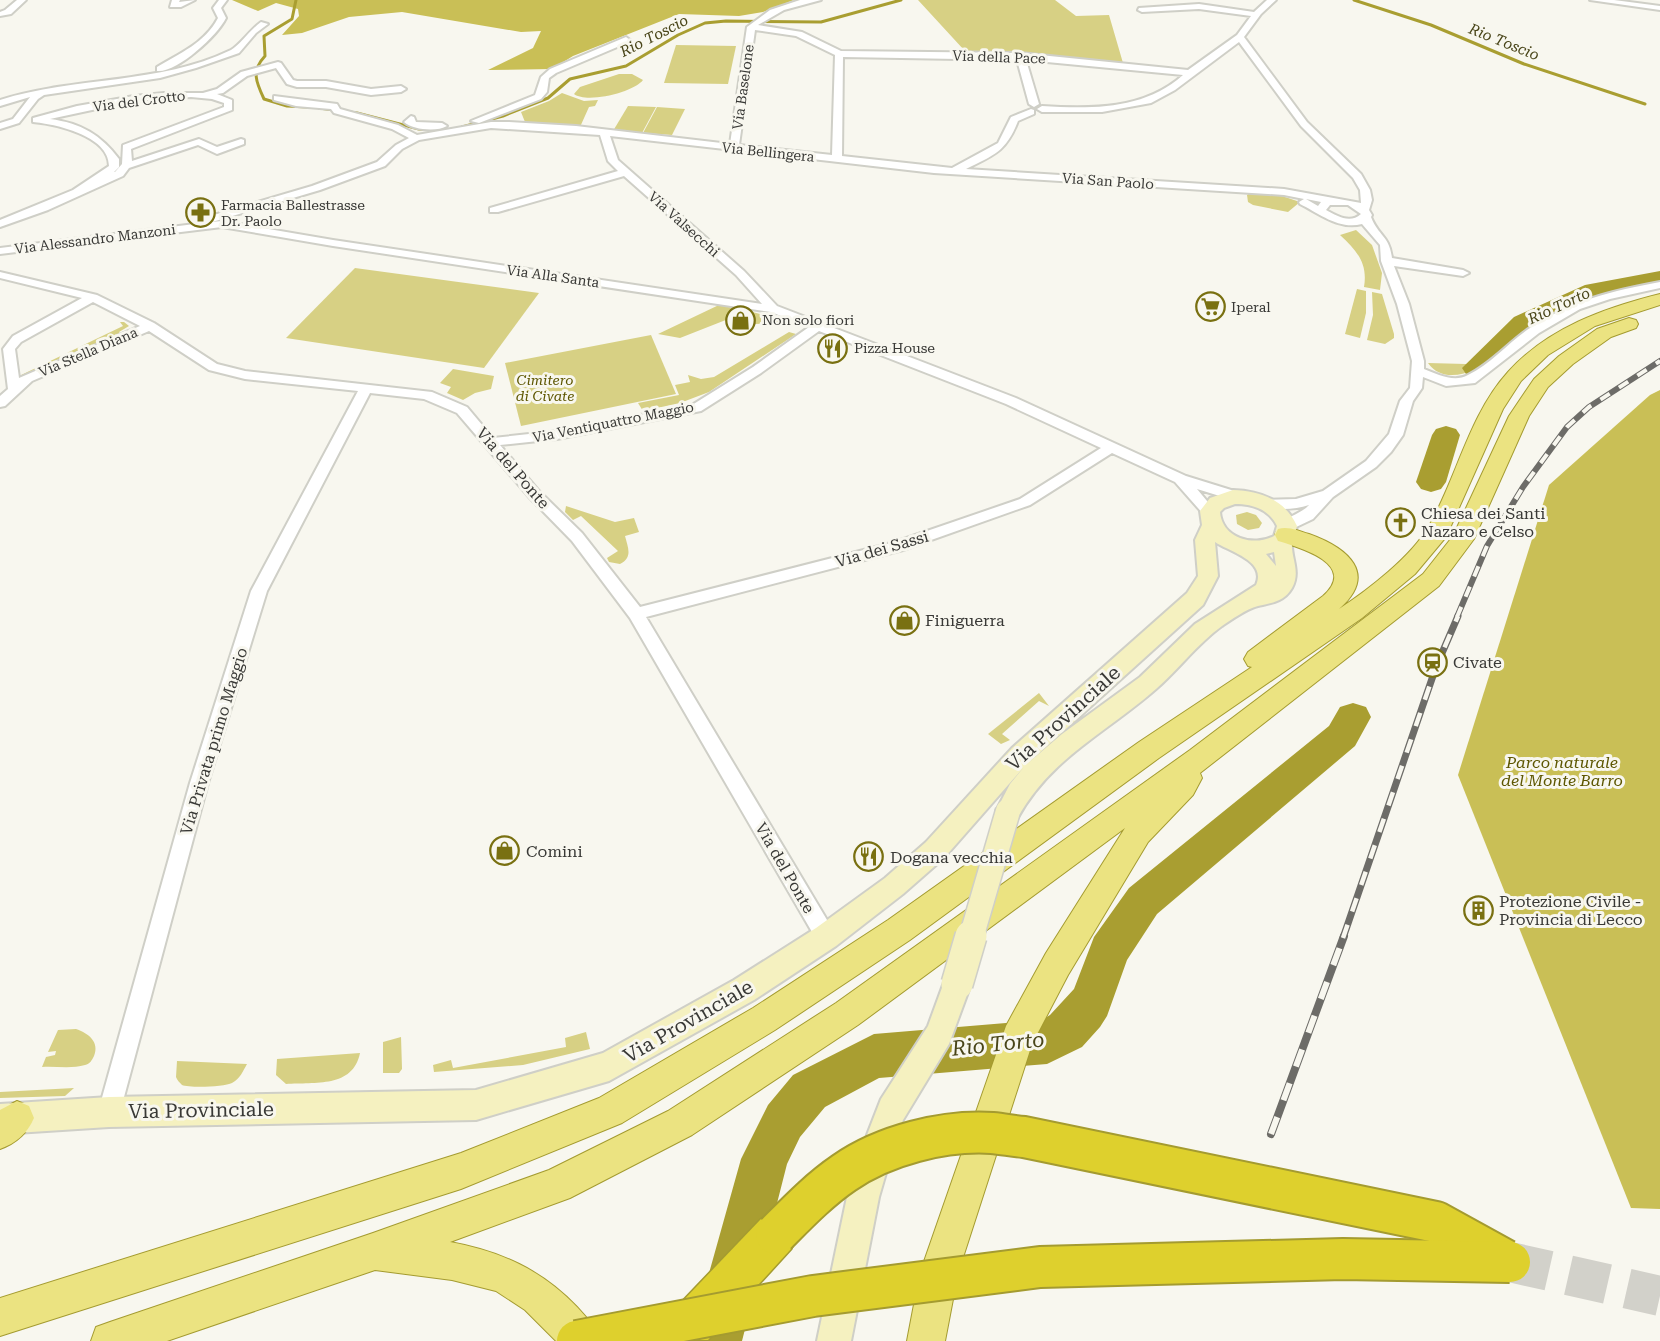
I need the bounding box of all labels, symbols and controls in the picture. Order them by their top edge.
water label: Rio Toscio [616,11,691,61]
water label: Rio Toscio [1465,19,1542,64]
street label: Via Baselone [729,43,757,131]
street label: Via della Pace [952,47,1046,67]
street label: Via del Crotto [92,87,186,115]
street label: Via Bellingera [721,139,815,165]
street label: Via San Paolo [1062,170,1154,192]
street label: Via Valsecchi [645,188,723,260]
pharmacy icon: Farmacia Ballestrasse Dr. Paolo [184,197,216,229]
place label: Farmacia Ballestrasse Dr. Paolo [221,197,365,229]
street label: Via Alessandro Manzoni [13,221,177,257]
street label: Via Alla Santa [506,262,601,290]
water label: Rio Torto [1524,284,1593,329]
supermarket icon: Iperal [1194,291,1226,323]
place label: Iperal [1231,299,1271,315]
shop icon: Non solo fiori [725,304,757,336]
place label: Non solo fiori [762,312,855,328]
street label: Via Stella Diana [36,324,140,380]
restaurant icon: Pizza House [817,332,849,364]
place label: Pizza House [854,340,935,356]
park label: Cimitero di Civate [516,372,574,404]
street label: Via Ventiquattro Maggio [531,398,695,446]
street label: Via del Ponte [473,423,554,513]
place label: Chiesa dei Santi Nazaro e Celso [1421,504,1545,541]
church icon: Chiesa dei Santi Nazaro e Celso [1384,506,1416,538]
street label: Via dei Sassi [833,527,931,571]
shop icon: Finiguerra [888,604,920,636]
place label: Finiguerra [925,611,1005,630]
street label: Via Privata primo Maggio [176,645,252,837]
station icon: Civate [1416,646,1448,678]
place label: Civate [1453,653,1502,672]
street label: Via Provinciale [1001,660,1125,776]
park label: Parco naturale del Monte Barro [1501,753,1623,790]
street label: Via del Ponte [751,819,819,917]
shop icon: Comini [489,835,521,867]
restaurant icon: Dogana vecchia [853,841,885,873]
place label: Comini [526,842,583,861]
place label: Dogana vecchia [890,848,1013,867]
place label: Protezione Civile - Provincia di Lecco [1499,892,1643,929]
building icon: Protezione Civile - Provincia di Lecco [1462,894,1494,926]
street label: Via Provinciale [619,974,757,1068]
water label: Rio Torto [949,1027,1046,1061]
street label: Via Provinciale [128,1097,274,1123]

